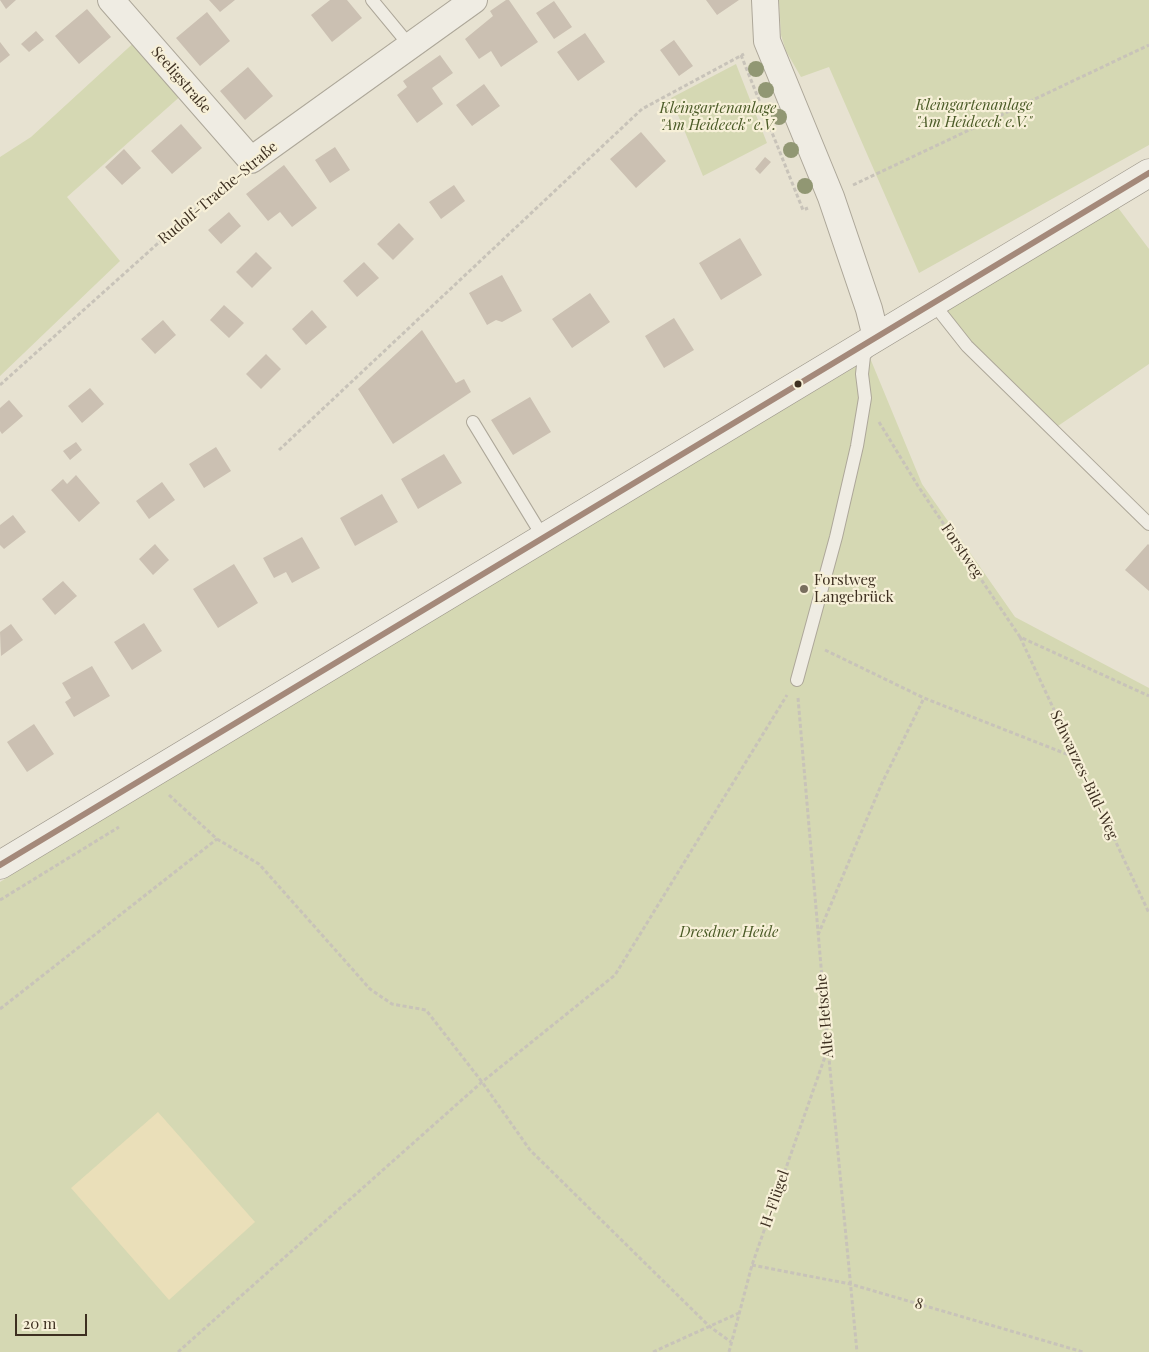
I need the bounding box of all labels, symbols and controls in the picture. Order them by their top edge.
street label: Seeligstraße [147,43,215,117]
park label: Kleingartenanlage "Am Heideeck e.V." [916,96,1032,131]
park label: Kleingartenanlage "Am Heideeck" e.V. [660,99,776,134]
street label: Rudolf-Trache-Straße [155,138,281,248]
unlabelled marker [793,379,803,389]
street label: Forstweg [937,520,987,582]
place label: Forstweg Langebrück [814,571,894,606]
marker: Forstweg Langebrück [798,583,810,595]
street label: Schwarzes-Bild-Weg [1046,708,1122,842]
park label: Dresdner Heide [679,923,779,941]
street label: Alte Hetsche [812,973,838,1059]
street label: H-Flügel [757,1168,793,1230]
street label: 8 [913,1294,925,1314]
scale bar [18,1304,90,1336]
text: 20 m [23,1313,56,1333]

